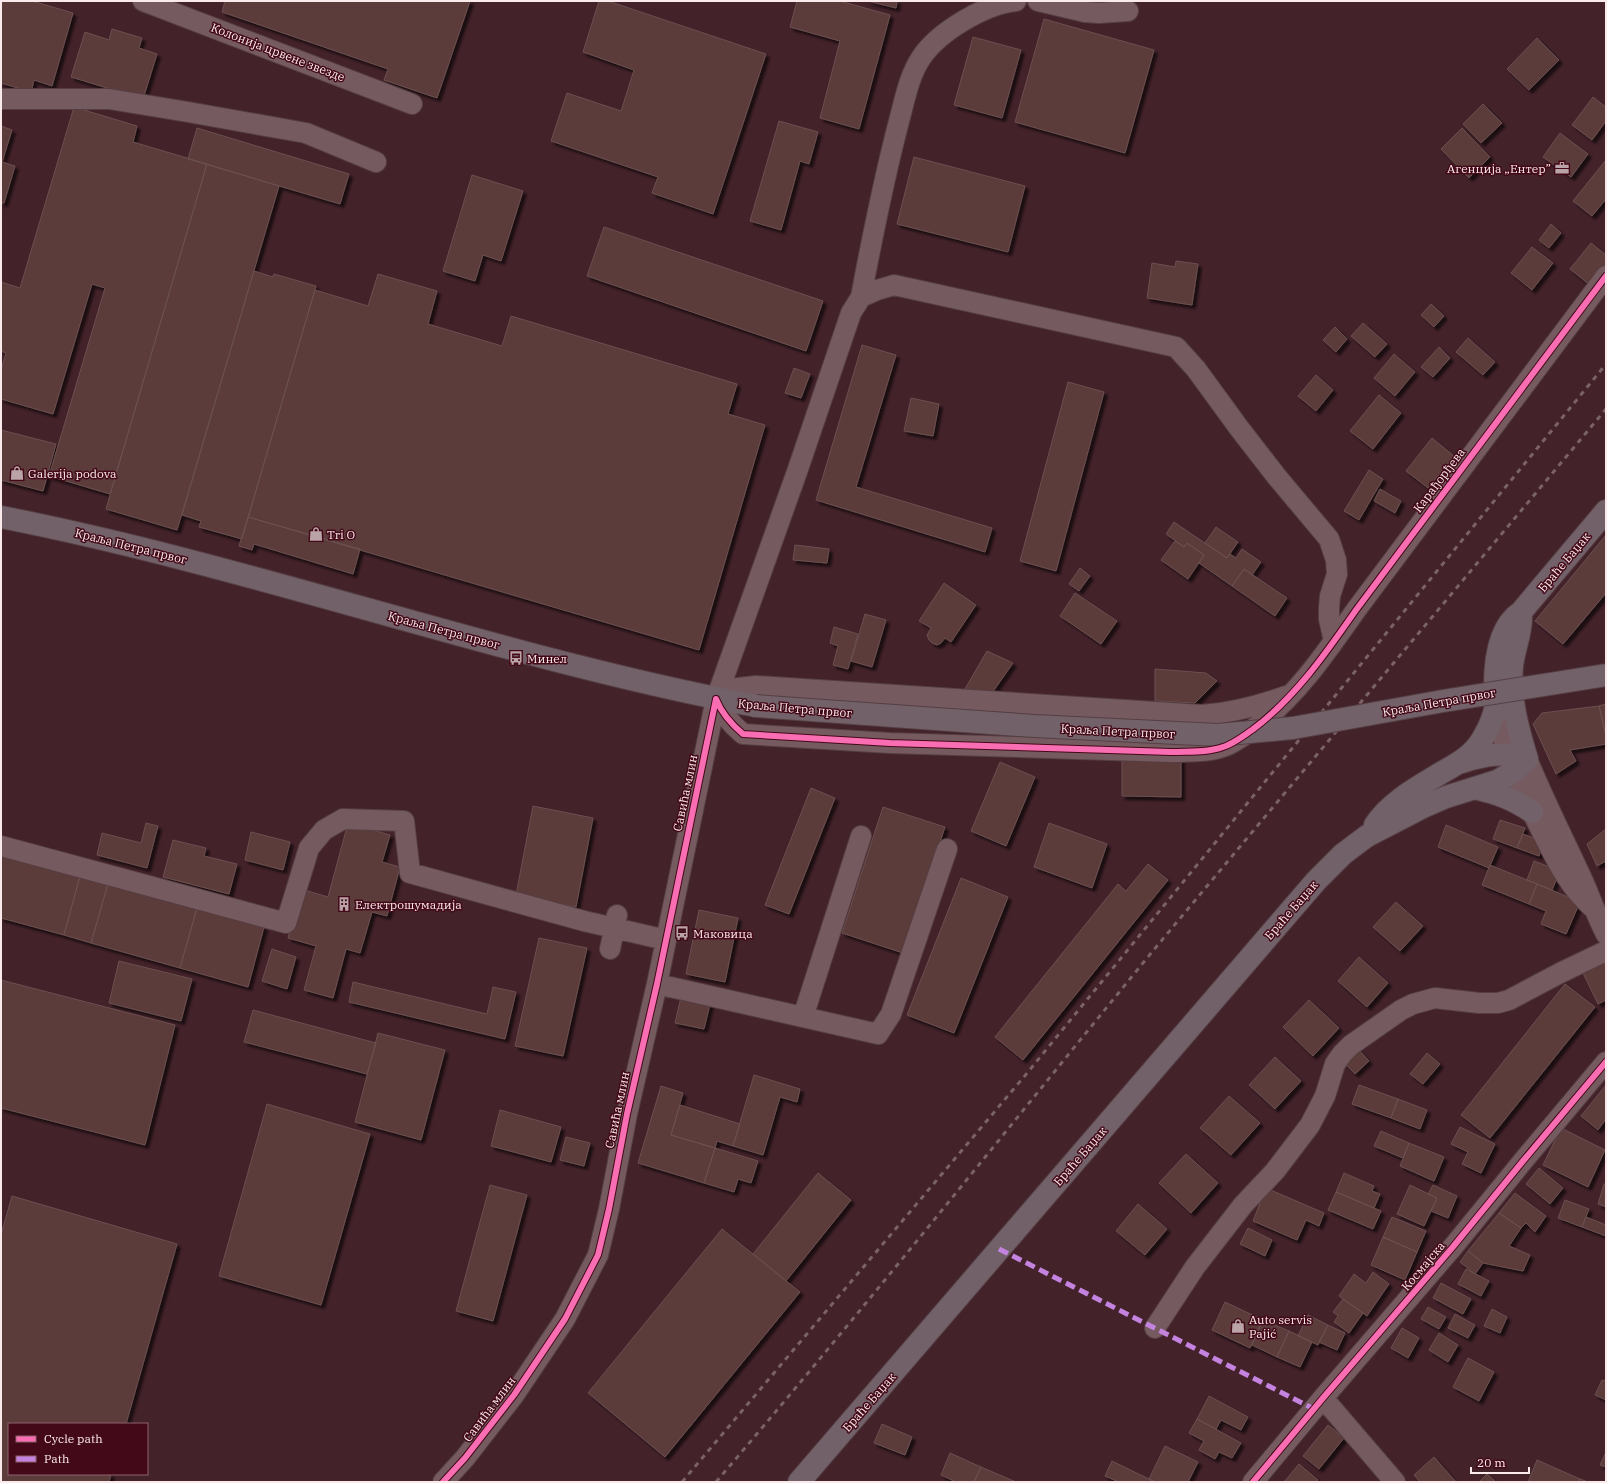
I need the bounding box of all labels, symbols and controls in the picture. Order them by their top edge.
street label: Колонија црвене звезде [209,20,347,84]
office icon: Агенција „Ентер” [1554,160,1570,176]
place label: Агенција „Ентер” [1447,161,1551,176]
street label: Карађорђева [1410,444,1468,515]
shop icon: Galerija podova [9,465,25,481]
place label: Galerija podova [28,466,117,481]
street label: Краља Петра првог [73,525,189,567]
shop icon: Tri O [308,526,324,542]
place label: Tri O [327,527,355,542]
street label: Браће Баџак [1535,529,1593,595]
street label: Краља Петра првог [387,608,502,652]
bus stop icon: Минел [508,650,524,666]
place label: Минел [527,651,567,666]
street label: Краља Петра првог [1381,685,1497,719]
street label: Краља Петра првог [737,696,853,720]
street label: Краља Петра првог [1060,721,1176,742]
street label: Савића млин [670,753,700,833]
street label: Браће Баџак [1261,877,1321,943]
building icon: Електрошумадија [336,896,352,912]
place label: Електрошумадија [355,897,462,912]
bus stop icon: Маковица [674,925,690,941]
place label: Маковица [693,926,753,941]
street label: Савића млин [602,1070,632,1150]
street label: Браће Баџак [1050,1123,1110,1189]
street label: Космајска [1398,1238,1448,1294]
place label: Auto servis Pajić [1249,1312,1312,1341]
shop icon: Auto servis Pajić [1230,1318,1246,1334]
street label: Браће Баџак [839,1369,899,1435]
street label: Савића млин [460,1373,518,1445]
legend [8,1423,148,1475]
text: Cycle path [44,1431,103,1446]
scale bar [1471,1449,1529,1475]
text: Path [44,1451,70,1466]
text: 20 m [1477,1455,1506,1470]

